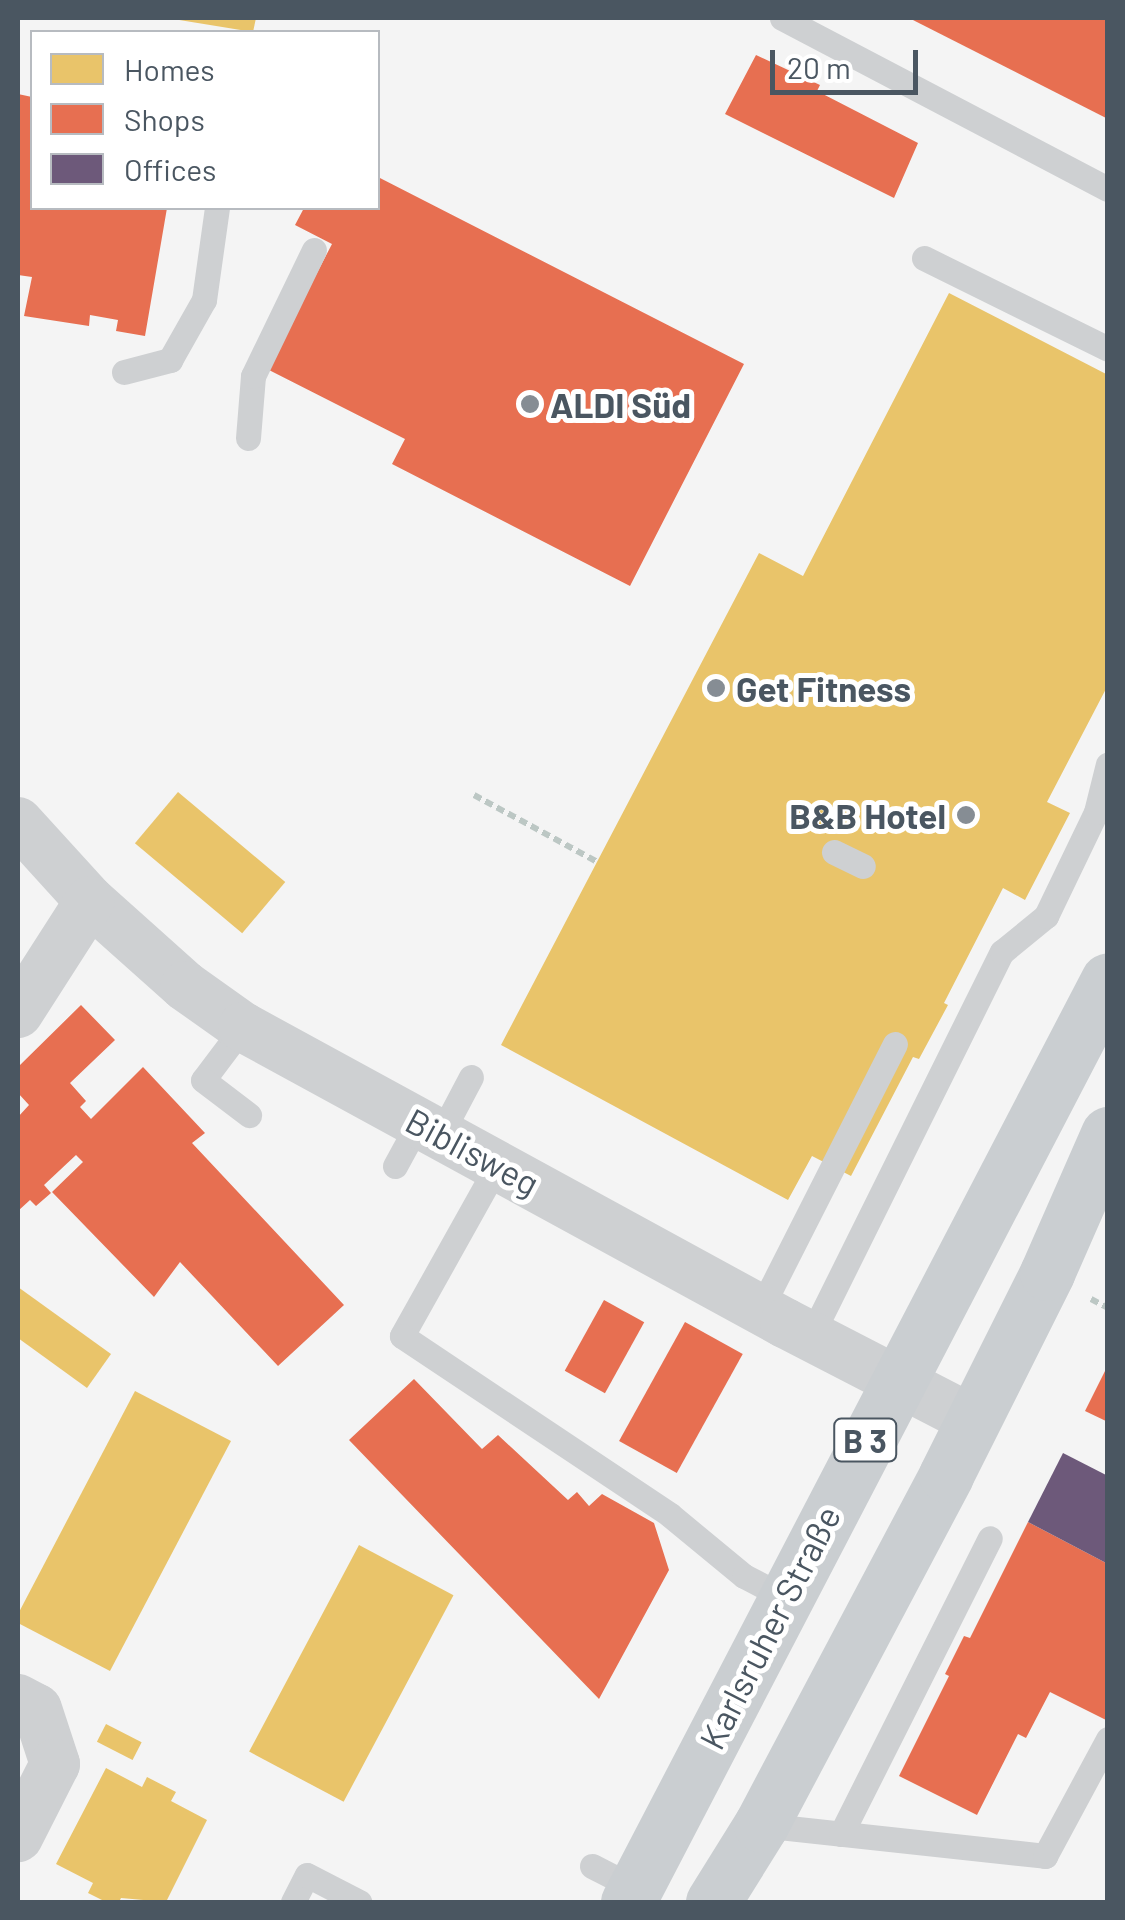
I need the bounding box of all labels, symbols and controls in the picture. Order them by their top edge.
legend [30,30,380,210]
scale bar [775,30,922,92]
text: 20 m [787,49,851,85]
text: Homes [124,51,215,87]
text: Shops [124,101,205,137]
text: Offices [124,151,217,187]
place label: ALDI Süd [550,383,691,425]
marker: ALDI Süd [519,393,541,415]
place label: Get Fitness [736,667,911,709]
marker: Get Fitness [705,677,727,699]
place label: B&B Hotel [789,794,946,836]
marker: B&B Hotel [955,804,977,826]
street label: Biblisweg [399,1098,547,1204]
road number: B 3 [832,1413,898,1467]
street label: Karlsruher Straße [690,1498,848,1756]

